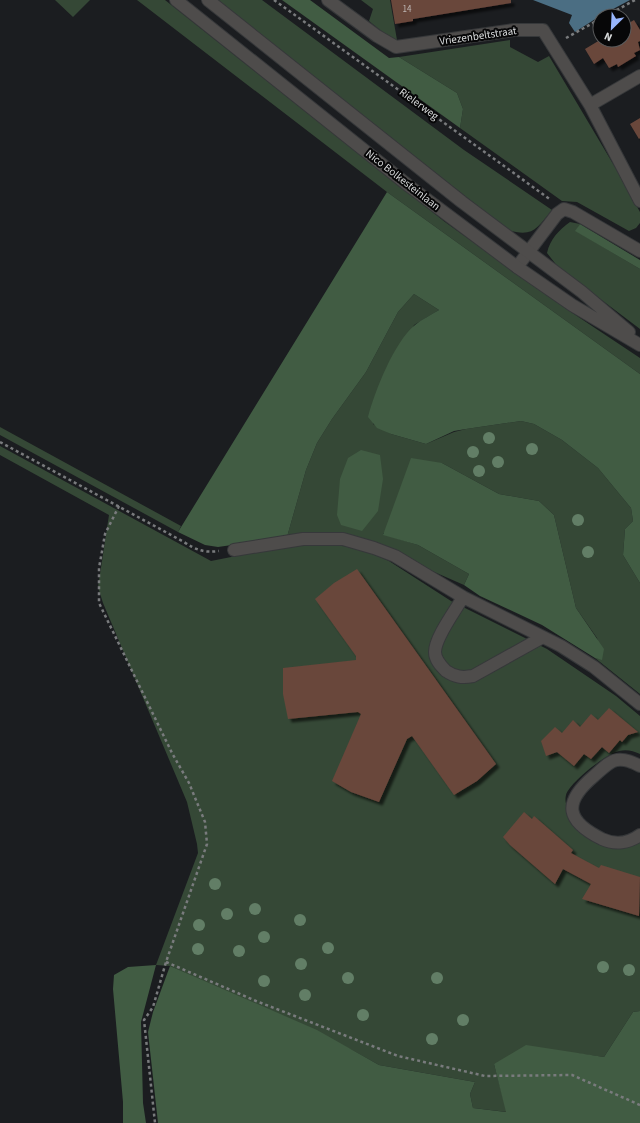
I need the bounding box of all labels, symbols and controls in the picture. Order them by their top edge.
house number: 14 [403,3,412,16]
north arrow [592,8,632,48]
street label: Vriezenbeltstraat [438,23,518,49]
text: N [602,28,615,45]
street label: Rielerweg [396,85,442,124]
street label: Nico Bolkesteinlaan [363,146,443,214]

